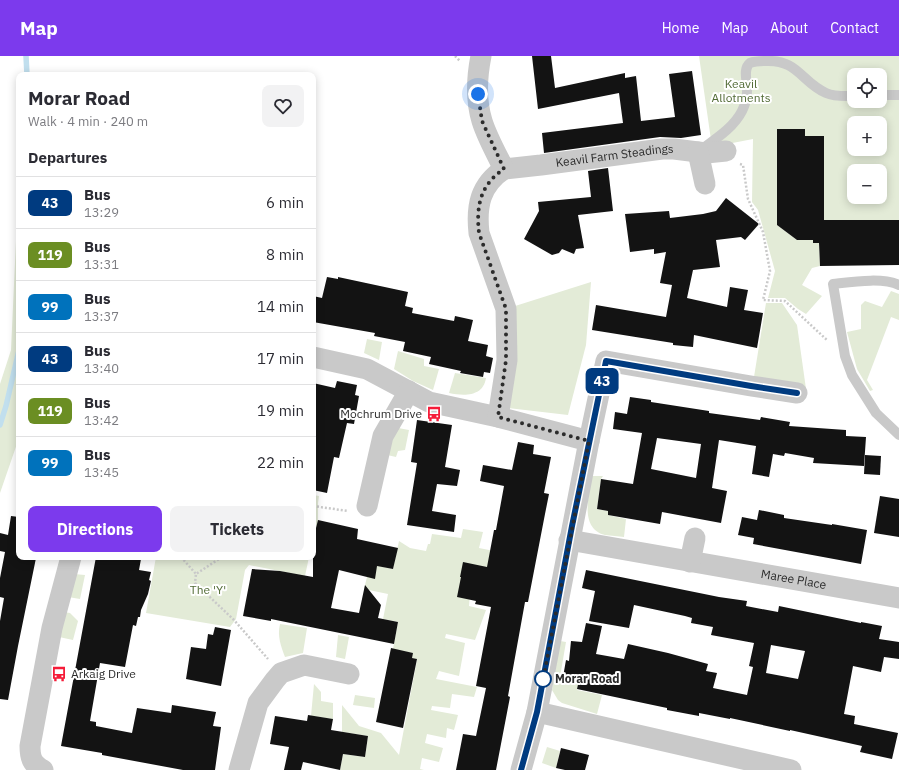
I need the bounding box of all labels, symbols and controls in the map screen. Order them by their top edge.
text: Map [20,16,58,40]
text: Home [662,19,699,37]
text: Map [721,19,748,37]
text: About [770,19,808,37]
text: Contact [830,19,879,37]
map controls [847,68,887,204]
button: locate [847,68,887,108]
park label: Keavil Allotments [711,76,771,105]
your location [468,84,488,104]
button: heart [262,85,304,127]
text: Morar Road [28,86,130,110]
text: Walk · 4 min · 240 m [28,113,148,130]
button: + [847,116,887,156]
street label: Keavil Farm Steadings [555,141,674,170]
text: Departures [28,148,107,167]
button: − [847,164,887,204]
text: Bus [84,185,111,204]
text: 6 min [266,193,304,212]
text: 43 [42,194,58,212]
text: 13:29 [84,204,119,221]
text: Bus [84,237,111,256]
text: 8 min [266,245,304,264]
text: 119 [37,246,63,264]
text: 13:31 [84,256,119,273]
text: Bus [84,289,111,308]
text: 14 min [257,297,304,316]
text: 99 [42,298,58,316]
text: 13:37 [84,308,119,325]
text: Bus [84,341,111,360]
text: 17 min [257,349,304,368]
text: 43 [42,350,58,368]
text: 13:40 [84,360,119,377]
line badge: 43 [584,368,620,394]
text: 43 [594,372,610,390]
text: Bus [84,393,111,412]
text: 19 min [257,401,304,420]
text: 119 [37,402,63,420]
bus stop icon: Mochrum Drive [425,405,443,423]
place label: Mochrum Drive [340,406,422,421]
text: 13:42 [84,412,119,429]
text: Bus [84,445,111,464]
text: 22 min [257,453,304,472]
text: 99 [42,454,58,472]
text: 13:45 [84,464,119,481]
button: Directions [28,506,162,552]
button: Tickets [170,506,304,552]
street label: Maree Place [760,566,828,592]
park label: The 'Y' [190,582,226,597]
bus stop icon: Arkaig Drive [50,665,68,683]
place label: Arkaig Drive [71,666,136,681]
marker: Morar Road [534,670,552,688]
place label: Morar Road [555,671,620,686]

